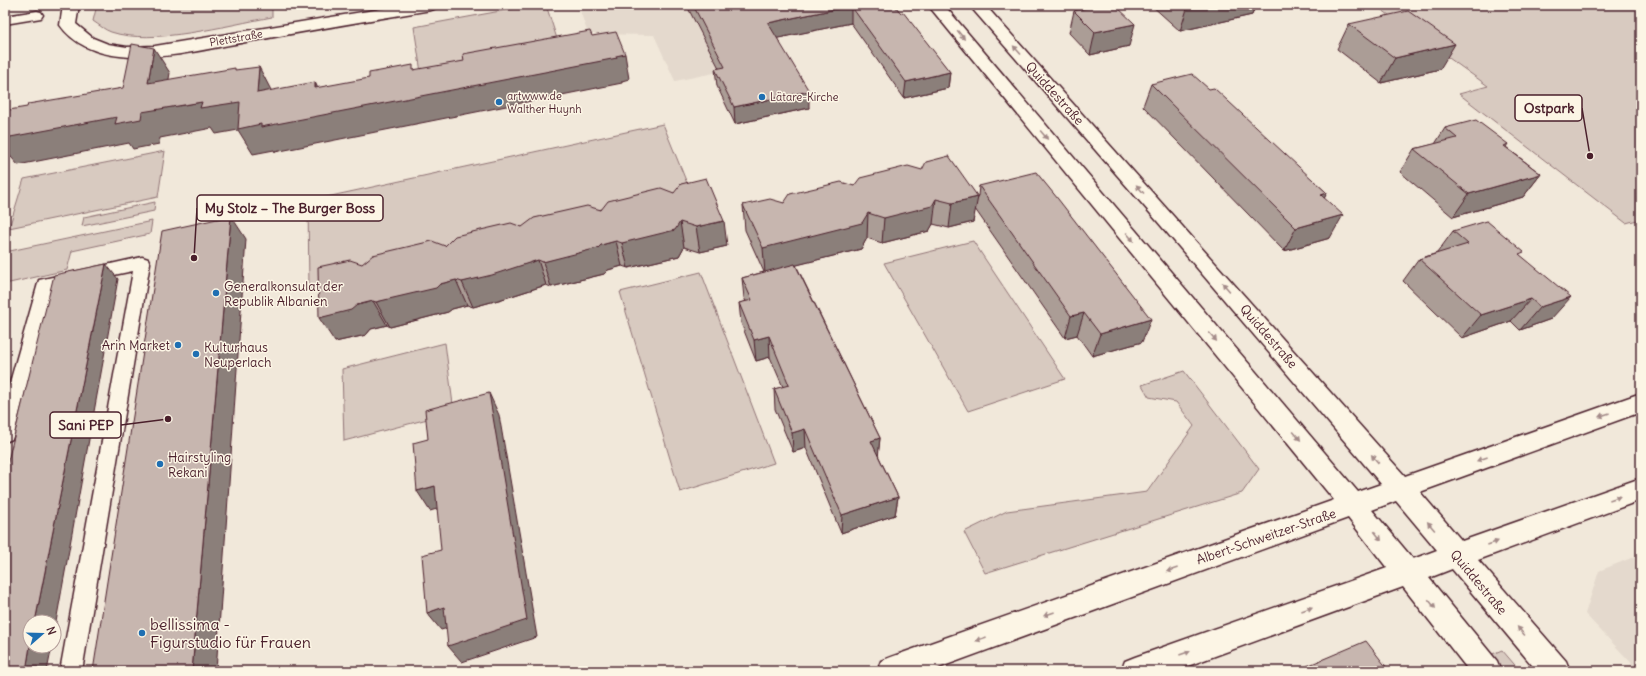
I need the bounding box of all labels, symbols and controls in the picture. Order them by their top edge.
street label: Plettstraße [208,26,264,50]
one-way arrow [956,30,965,41]
one-way arrow [1012,45,1022,55]
street label: Quiddestraße [1022,58,1088,129]
place label: artwww.de Walther Huynh [507,89,582,116]
place label: Lätare-Kirche [770,90,839,104]
marker: Lätare-Kirche [757,92,767,102]
callout: Ostpark [1515,95,1582,121]
marker: artwww.de Walther Huynh [494,97,504,107]
text: Ostpark [1524,99,1574,117]
one-way arrow [1039,130,1048,140]
one-way arrow [1136,184,1145,194]
callout: My Stolz – The Burger Boss [197,195,383,221]
text: My Stolz – The Burger Boss [205,199,376,217]
one-way arrow [1125,232,1134,243]
place label: Generalkonsulat der Republik Albanien [224,278,344,310]
one-way arrow [1221,282,1231,292]
marker: Generalkonsulat der Republik Albanien [211,288,221,298]
street label: Quiddestraße [1236,301,1301,372]
one-way arrow [1209,331,1218,342]
place label: Arin Market [102,337,171,354]
place label: Kulturhaus Neuperlach [204,339,272,371]
marker: Arin Market [173,340,183,350]
marker: Kulturhaus Neuperlach [191,349,201,359]
callout: Sani PEP [50,412,121,438]
one-way arrow [1598,413,1610,419]
text: Sani PEP [58,416,114,434]
one-way arrow [1293,431,1302,441]
place label: Hairstyling Rekani [168,449,231,481]
one-way arrow [1371,454,1380,465]
one-way arrow [1475,456,1487,462]
marker: Hairstyling Rekani [155,459,165,469]
one-way arrow [1610,495,1622,501]
street label: Albert-Schweitzer-Straße [1194,505,1338,568]
one-way arrow [1427,520,1436,531]
one-way arrow [1374,530,1383,541]
one-way arrow [1488,539,1500,545]
street label: Quiddestraße [1447,546,1511,618]
one-way arrow [1165,567,1177,573]
one-way arrow [1428,598,1437,609]
one-way arrow [1302,606,1314,612]
one-way arrow [1043,611,1055,617]
north arrow [22,614,62,654]
place label: bellissima - Figurstudio für Frauen [150,614,311,652]
text: N [44,625,59,637]
one-way arrow [1516,626,1525,636]
marker: bellissima - Figurstudio für Frauen [137,628,147,638]
one-way arrow [974,636,986,642]
one-way arrow [1179,650,1191,656]

